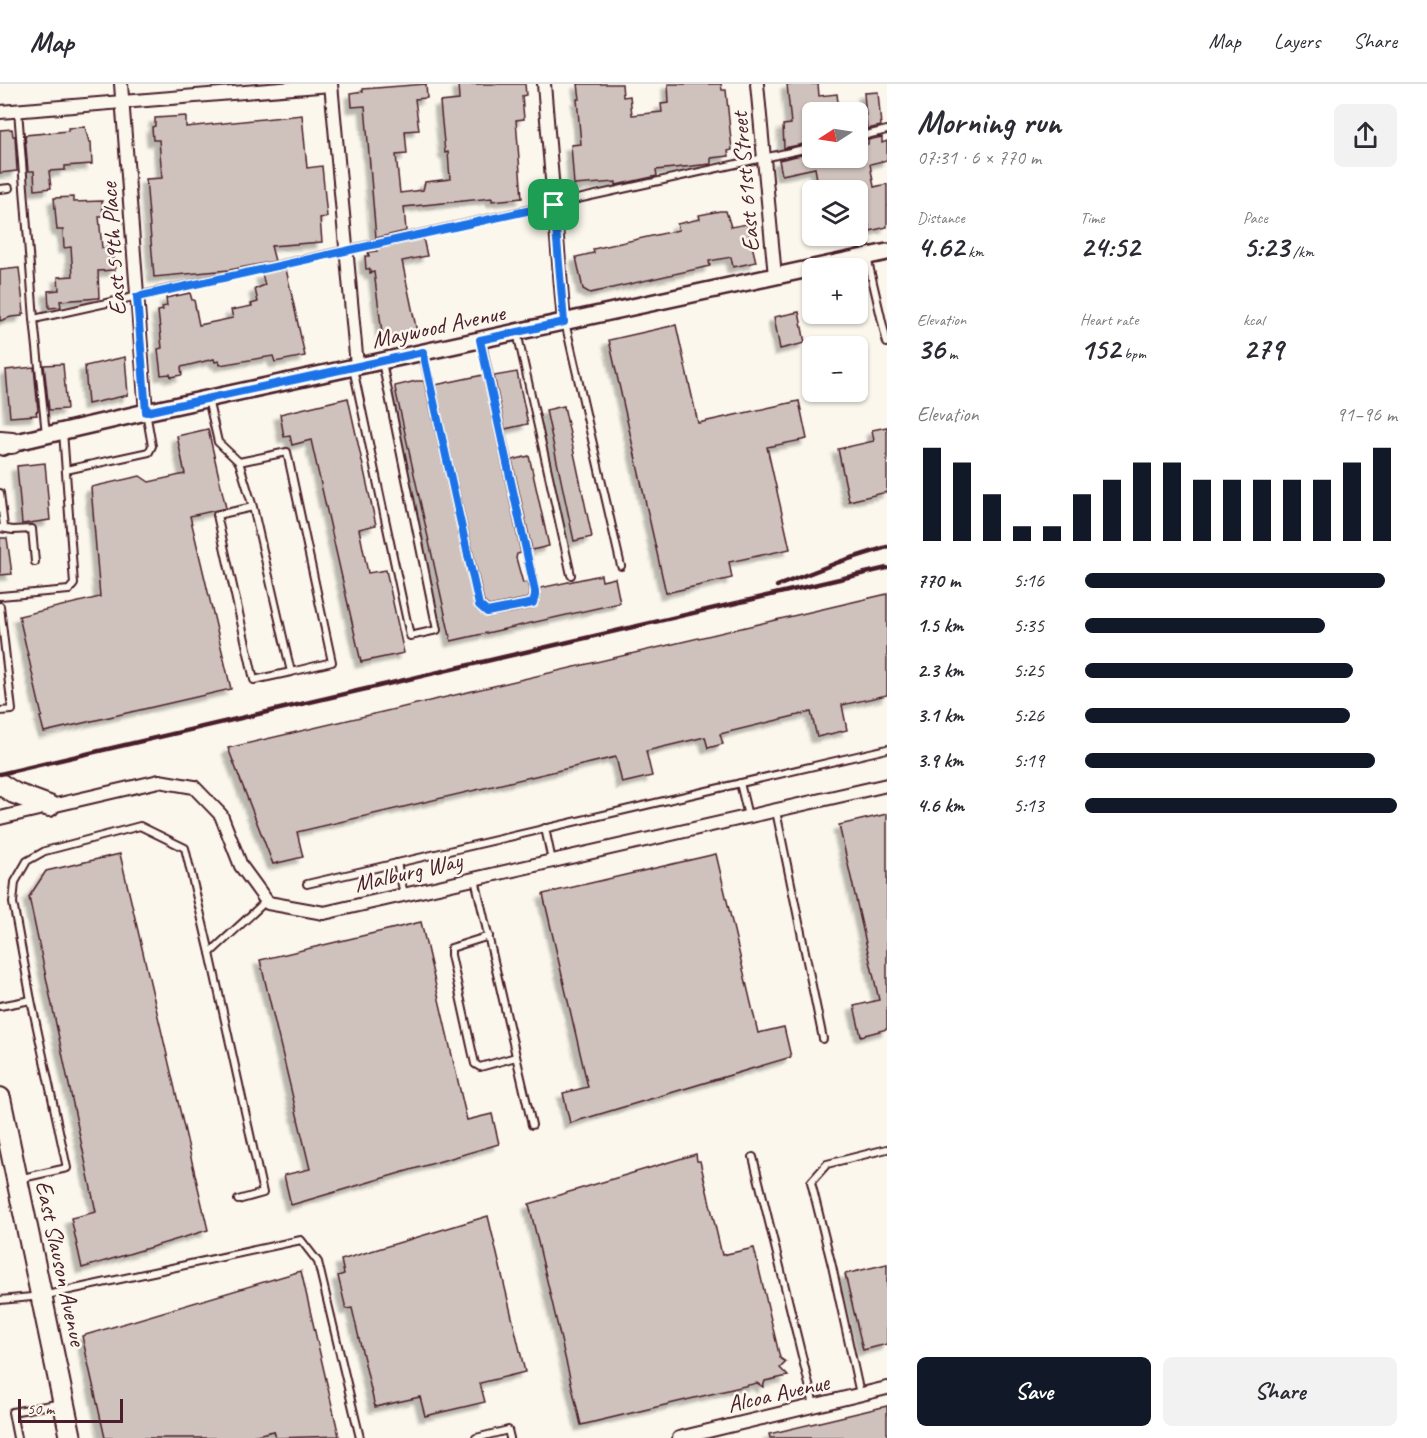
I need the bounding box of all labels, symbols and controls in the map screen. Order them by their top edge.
text: Map [30,24,73,59]
text: Map [1208,28,1241,54]
text: Layers [1274,28,1320,54]
text: Share [1353,28,1397,54]
text: Morning run [917,101,1061,143]
north arrow [802,102,868,168]
map controls [802,102,868,402]
button: share [1334,104,1397,167]
street label: East 61st Street [724,109,766,253]
text: 07:31 · 6 × 770 m [917,145,1041,170]
street label: East 59th Place [93,179,133,317]
pin [528,179,579,230]
button: layers [802,180,868,246]
icon: arrive [537,188,570,221]
text: Distance [917,208,965,228]
text: Time [1080,208,1104,228]
text: Pace [1243,208,1268,228]
text: 4.62 [917,228,964,266]
text: 24:52 [1080,228,1139,266]
text: 5:23 [1243,228,1289,266]
text: km [964,242,984,262]
text: /km [1289,242,1314,262]
button: + [802,258,868,324]
street label: Maywood Avenue [369,297,509,355]
text: Elevation [917,310,966,330]
text: Heart rate [1080,310,1138,330]
text: kcal [1243,310,1264,330]
text: 36 [917,330,945,368]
text: 152 [1080,330,1120,368]
text: 279 [1243,330,1283,368]
button: − [802,336,868,402]
text: m [945,344,957,364]
text: bpm [1120,344,1146,364]
text: Elevation [917,402,979,427]
text: 91–96 m [1336,402,1397,427]
text: 770 m [917,568,960,593]
text: 5:16 [1013,568,1044,593]
text: 1.5 km [917,613,963,638]
text: 5:35 [1013,613,1044,638]
text: 2.3 km [917,658,964,683]
text: 5:25 [1013,658,1044,683]
text: 3.1 km [917,703,964,728]
text: 5:26 [1013,703,1044,728]
text: 3.9 km [917,748,963,773]
text: 5:19 [1013,748,1044,773]
text: 4.6 km [917,793,964,818]
text: 5:13 [1013,793,1044,818]
street label: Malburg Way [351,845,466,899]
street label: East Slauson Avenue [29,1178,94,1350]
button: Save [917,1357,1151,1426]
button: Share [1163,1357,1397,1426]
street label: Alcoa Avenue [724,1366,834,1419]
scale bar [18,1396,123,1424]
text: 50 m [27,1399,54,1419]

